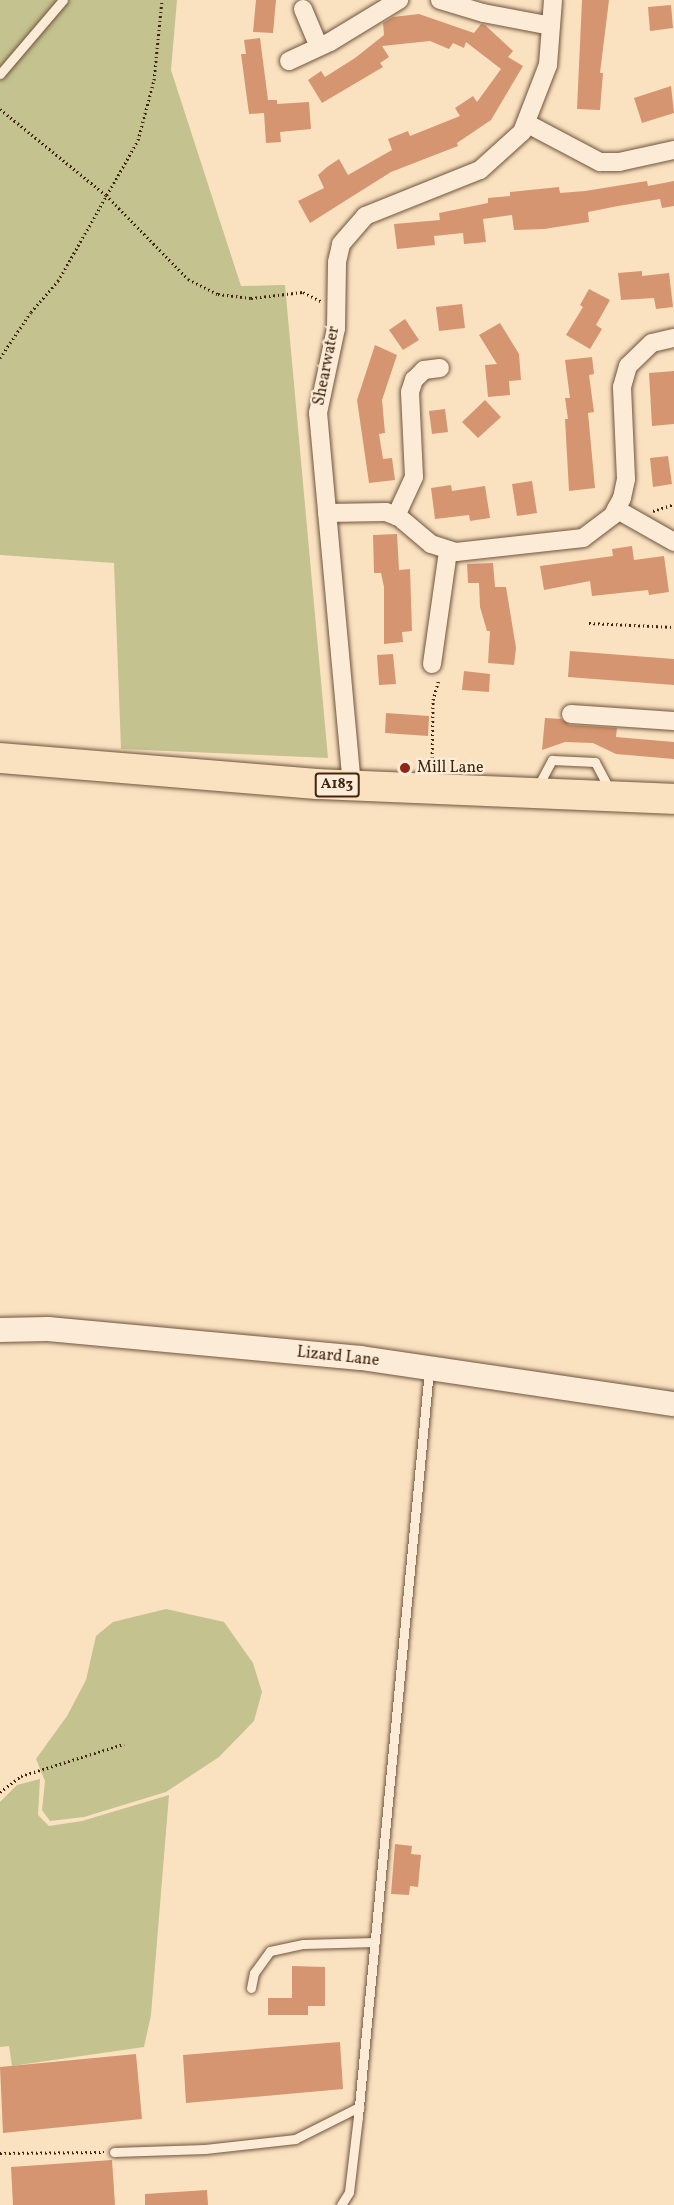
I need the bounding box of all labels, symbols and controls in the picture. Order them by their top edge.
street label: Shearwater [310,325,344,407]
place label: Mill Lane [417,758,484,778]
marker: Mill Lane [398,761,412,775]
road number: A183 [314,773,360,797]
street label: Lizard Lane [296,1343,380,1371]

